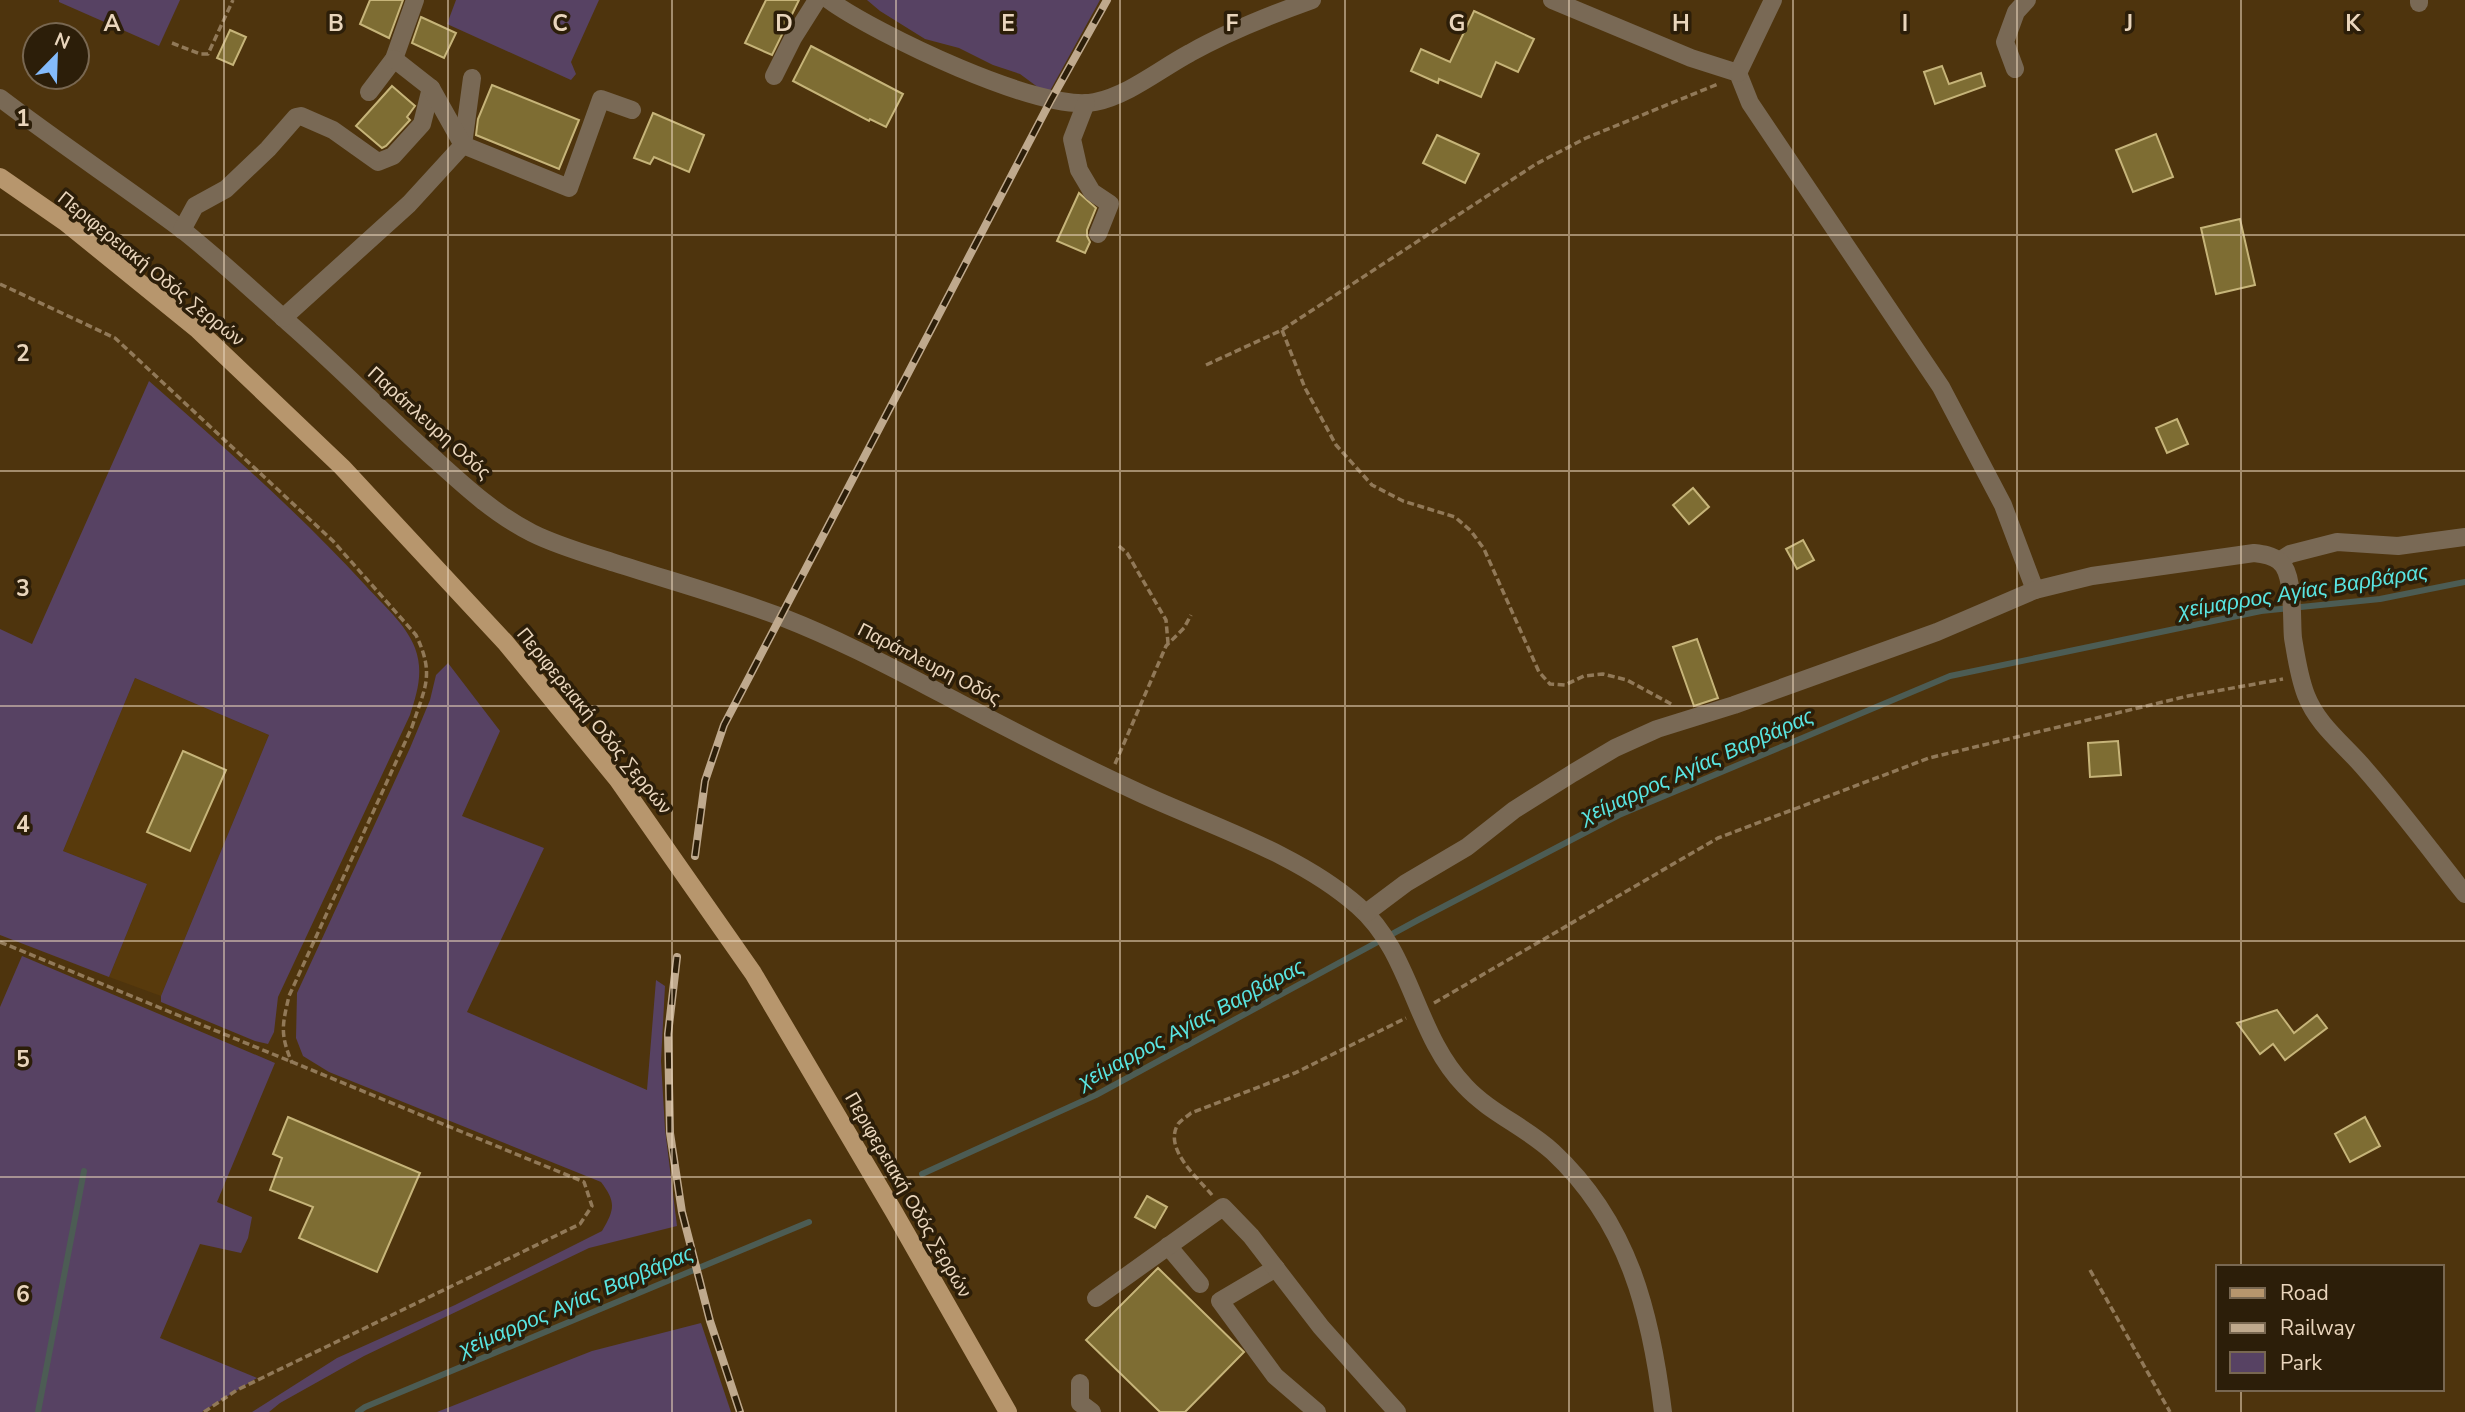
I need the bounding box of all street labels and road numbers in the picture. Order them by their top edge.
street label: Περιφερειακή Οδός Σερρών [52,186,250,352]
street label: Παράπλευρη Οδός [362,361,496,485]
street label: Παράπλευρη Οδός [853,617,1005,711]
street label: Περιφερειακή Οδός Σερρών [511,622,677,820]
street label: Περιφερειακή Οδός Σερρών [838,1088,978,1302]

